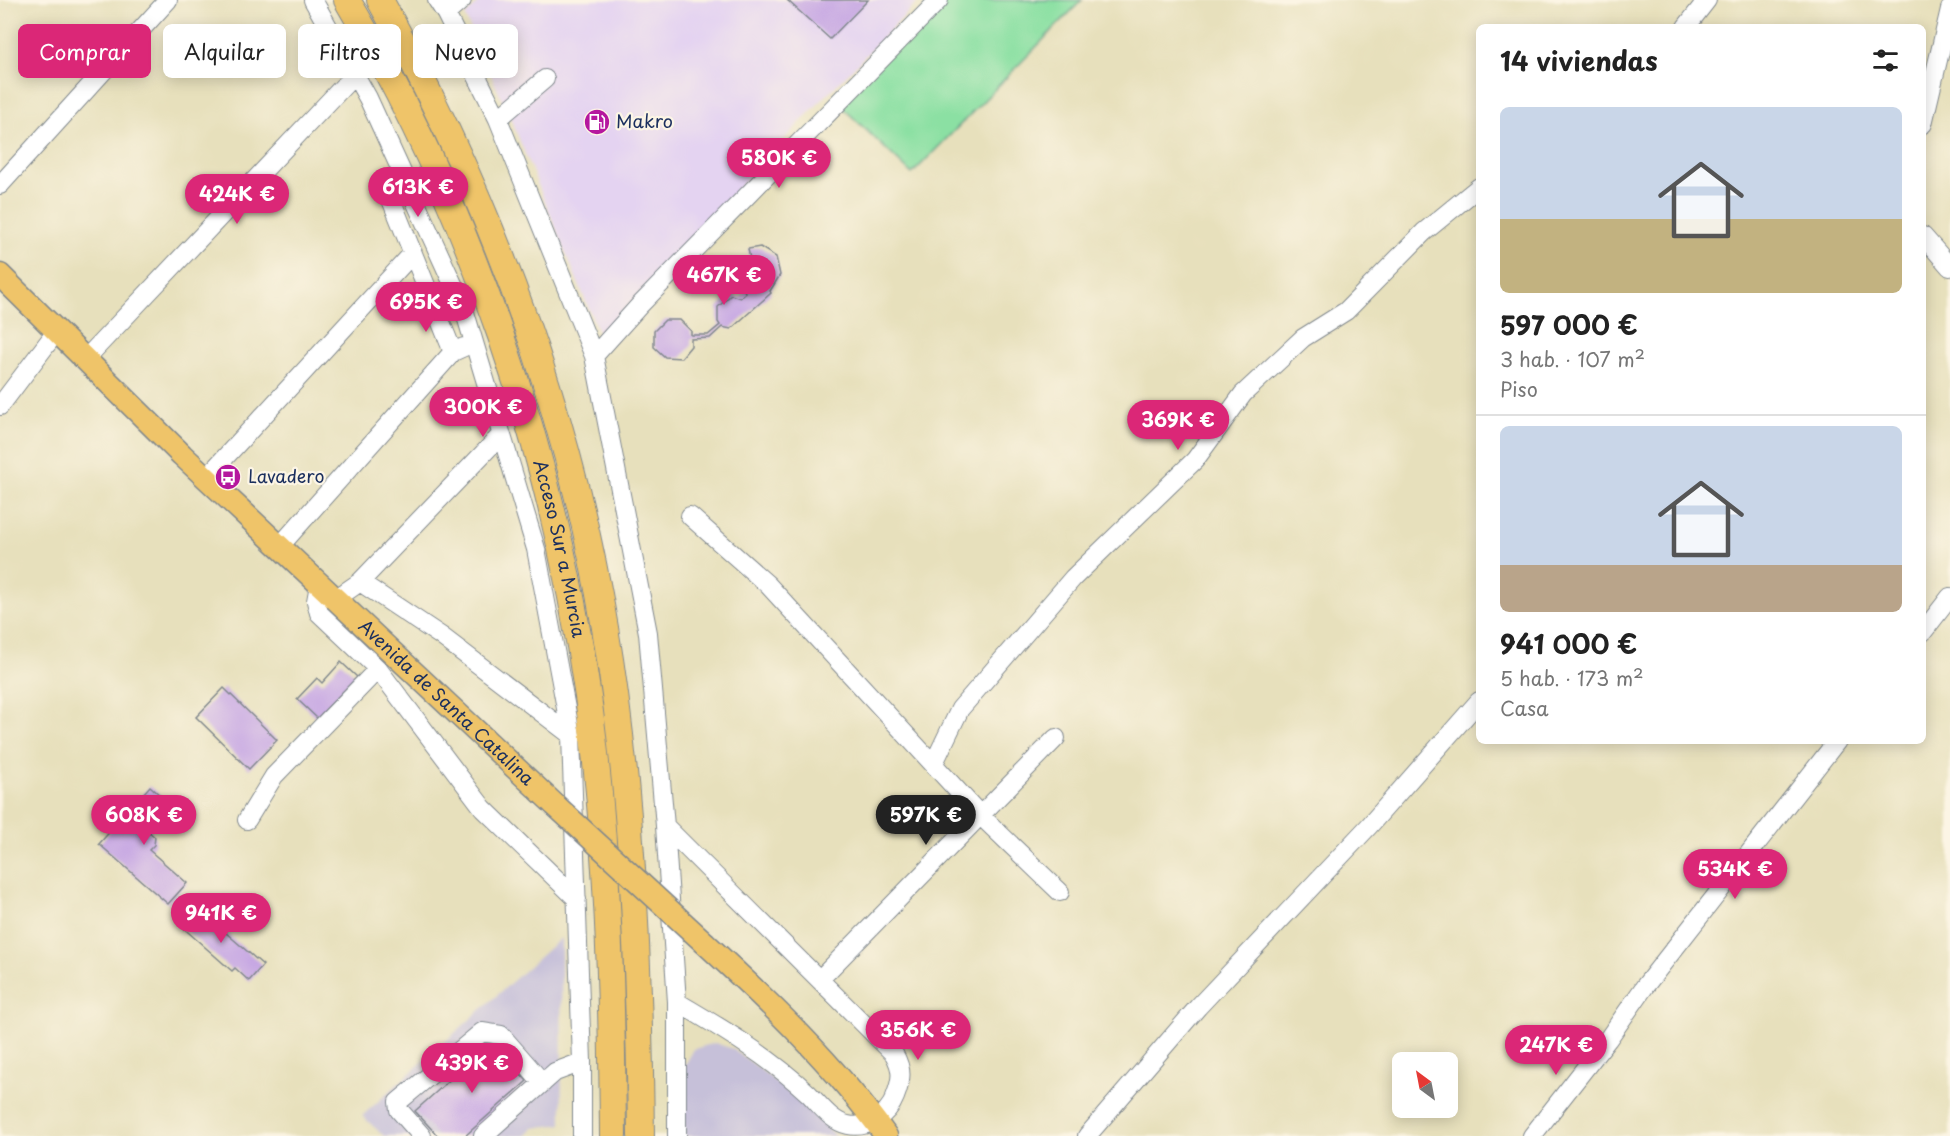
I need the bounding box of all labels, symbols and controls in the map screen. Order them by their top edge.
chip: Comprar [18,24,151,78]
chip: Alquilar [163,24,286,78]
chip: Filtros [298,24,401,78]
chip: Nuevo [413,24,518,78]
text: 14 viviendas [1500,41,1658,80]
icon: filters [1869,44,1902,77]
fuel station icon: Makro [582,107,612,137]
place label: Makro [616,107,673,134]
pin: 580K € [730,138,828,189]
text: 580K € [741,142,817,172]
icon: home [1647,146,1755,254]
pin: 613K € [369,167,467,218]
text: 613K € [382,171,454,201]
pin: 424K € [188,174,286,225]
text: 424K € [199,178,275,208]
pin: 467K € [675,255,773,306]
text: 467K € [686,259,762,289]
pin: 695K € [377,282,475,333]
text: 695K € [389,286,463,316]
text: 597 000 € [1500,305,1638,344]
text: 3 hab. · 107 m² [1500,344,1645,374]
text: Piso [1500,374,1538,404]
pin: 300K € [434,387,532,438]
text: 300K € [443,391,523,421]
pin: 369K € [1129,400,1227,451]
text: 369K € [1141,404,1215,434]
street label: Acceso Sur a Murcia [527,456,593,640]
bus stop icon: Lavadero [213,462,243,492]
place label: Lavadero [248,462,325,489]
icon: home [1647,465,1755,573]
street label: Avenida de Santa Catalina [353,612,541,791]
text: 941 000 € [1500,624,1637,663]
text: 5 hab. · 173 m² [1500,663,1644,693]
text: Casa [1500,693,1549,723]
pin: 608K € [95,795,193,846]
pin: 597K € [877,795,975,846]
text: 608K € [105,799,183,829]
text: 597K € [890,799,962,829]
pin: 534K € [1686,849,1784,900]
text: 534K € [1697,853,1773,883]
pin: 941K € [172,893,270,944]
text: 941K € [185,897,257,927]
pin: 356K € [869,1010,967,1061]
text: 356K € [880,1014,956,1044]
pin: 247K € [1507,1025,1605,1076]
text: 247K € [1519,1029,1593,1059]
pin: 439K € [423,1043,521,1094]
text: 439K € [435,1047,509,1077]
north arrow [1392,1052,1458,1118]
map controls [1392,1052,1458,1118]

